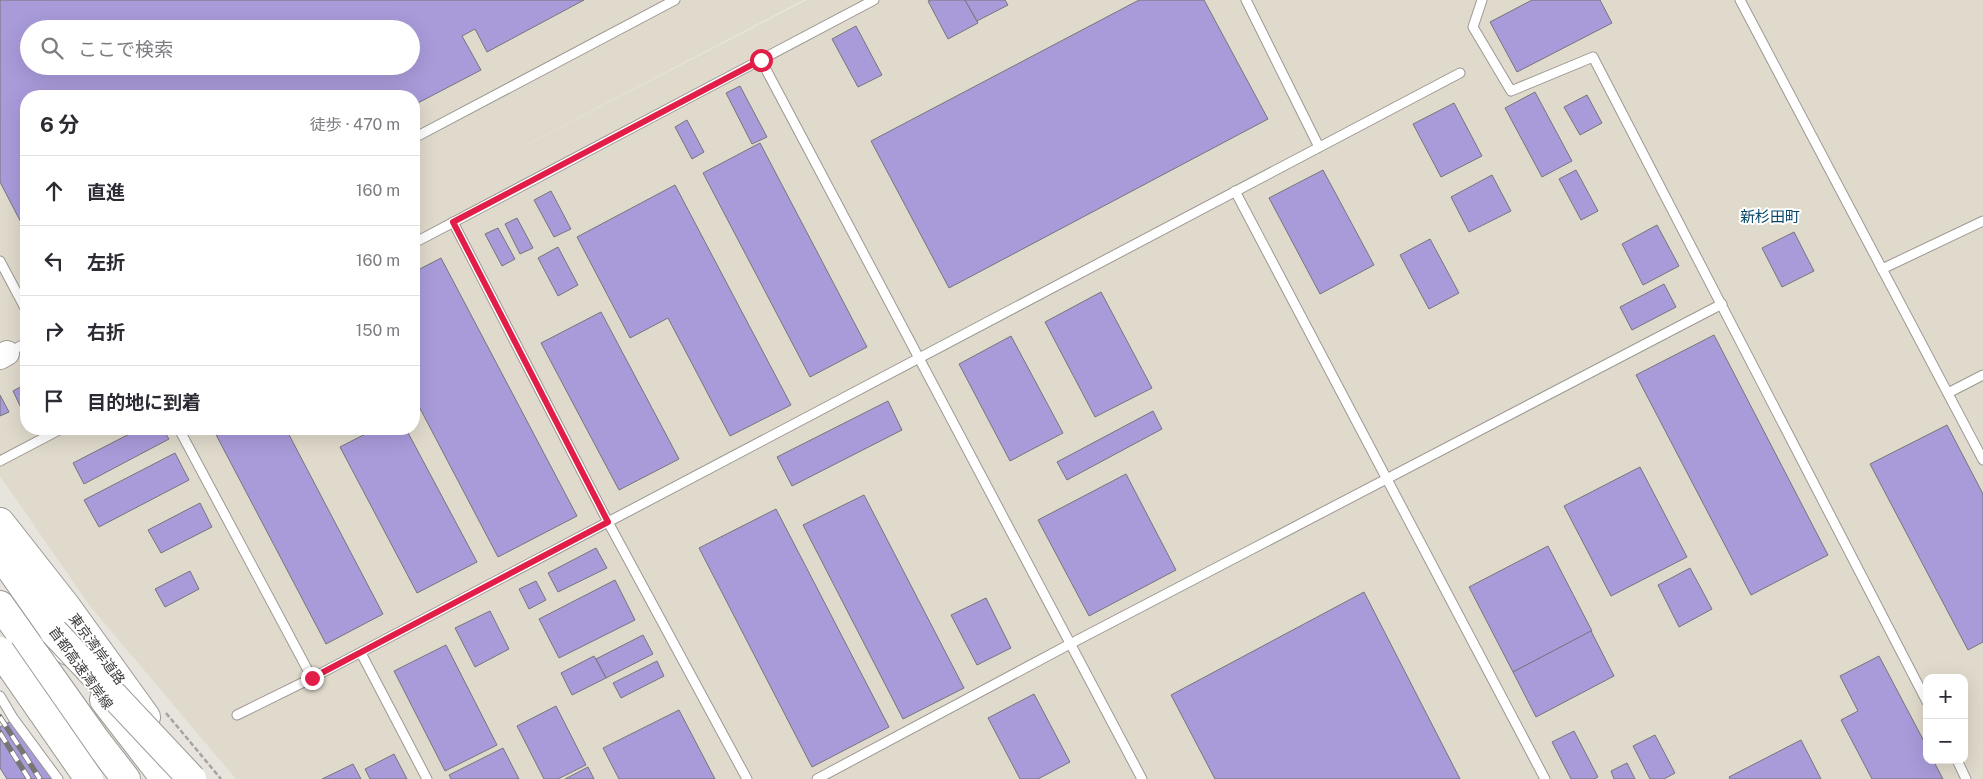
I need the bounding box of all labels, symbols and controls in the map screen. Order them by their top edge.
search box [20,20,420,75]
icon: search [38,34,66,62]
text: ここで検索 [78,38,173,60]
route start [750,49,773,72]
text: 6 分 [40,112,80,137]
text: 徒歩 · 470 m [310,115,400,134]
icon: ahead [40,177,68,205]
text: 直進 [87,181,125,203]
text: 160 m [356,181,400,200]
district label: 新杉田町 [1740,208,1800,225]
icon: left [40,247,68,275]
text: 左折 [87,251,125,273]
text: 160 m [356,251,400,270]
icon: right [40,317,68,345]
text: 右折 [87,321,125,343]
text: 150 m [356,321,400,340]
icon: arrive [40,387,68,415]
text: 目的地に到着 [87,391,201,413]
street label: 東京湾岸道路 [66,610,128,688]
street label: 首都高速湾岸線 [46,624,116,712]
route end [301,667,324,690]
map controls [1923,674,1968,764]
button: + [1923,674,1968,719]
button: − [1923,719,1968,764]

